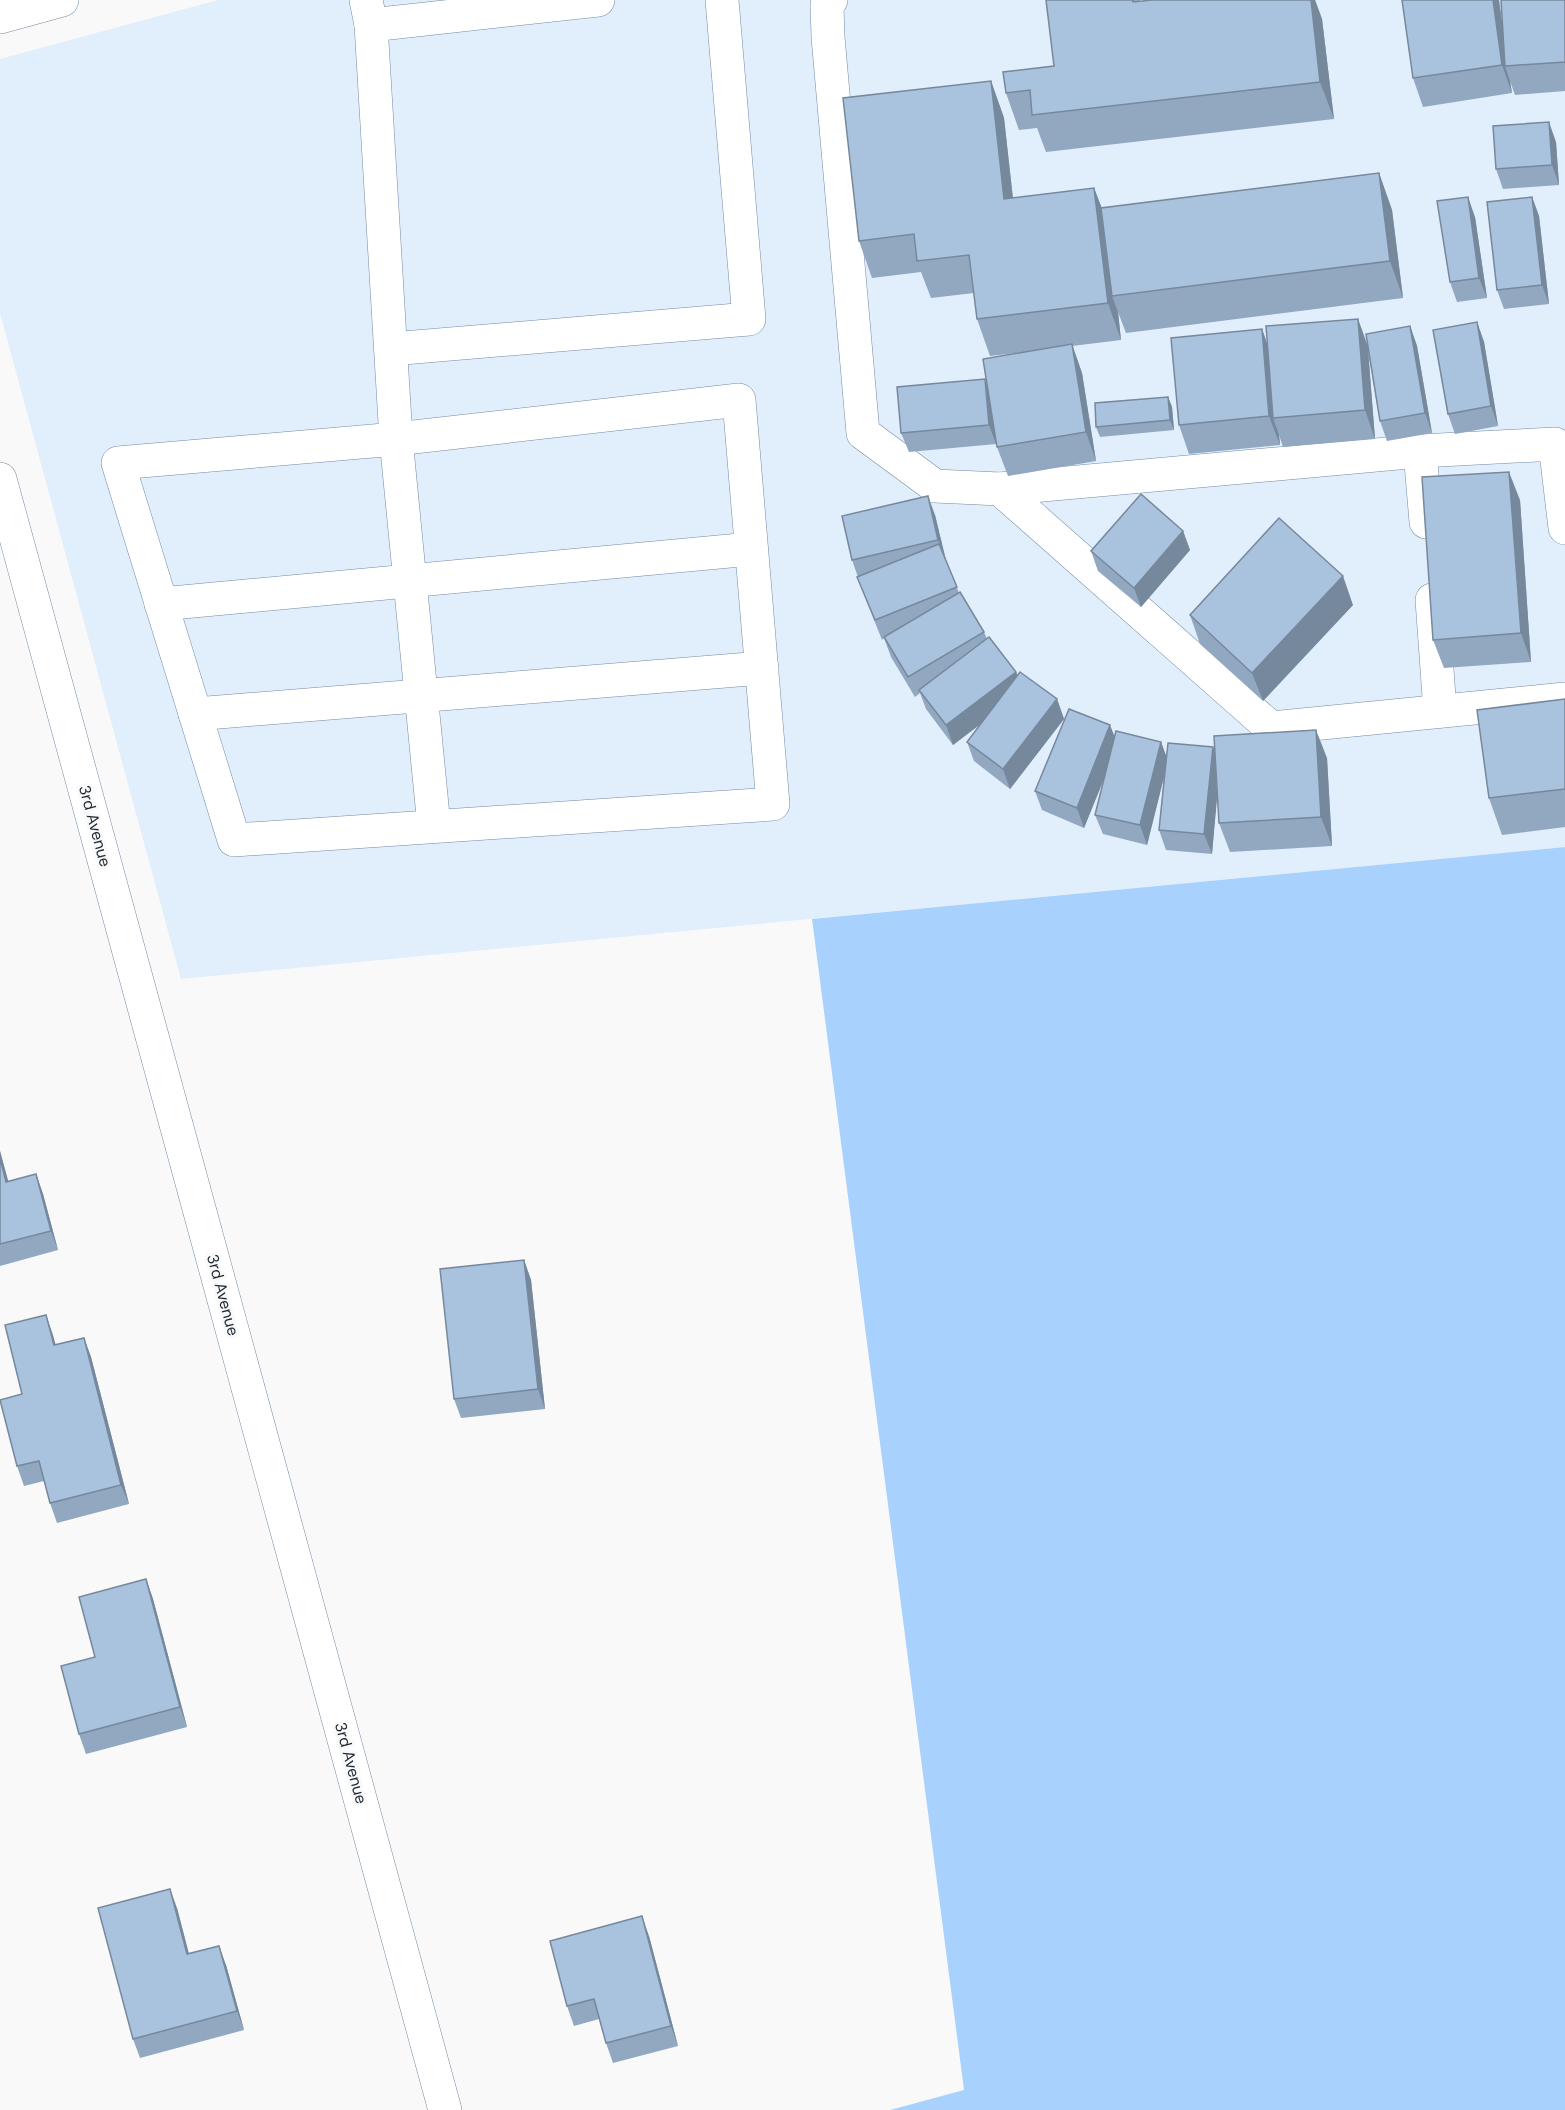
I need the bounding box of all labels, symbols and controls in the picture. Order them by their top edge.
street label: 3rd Avenue [74,783,116,869]
street label: 3rd Avenue [202,1252,244,1338]
street label: 3rd Avenue [330,1720,372,1806]

